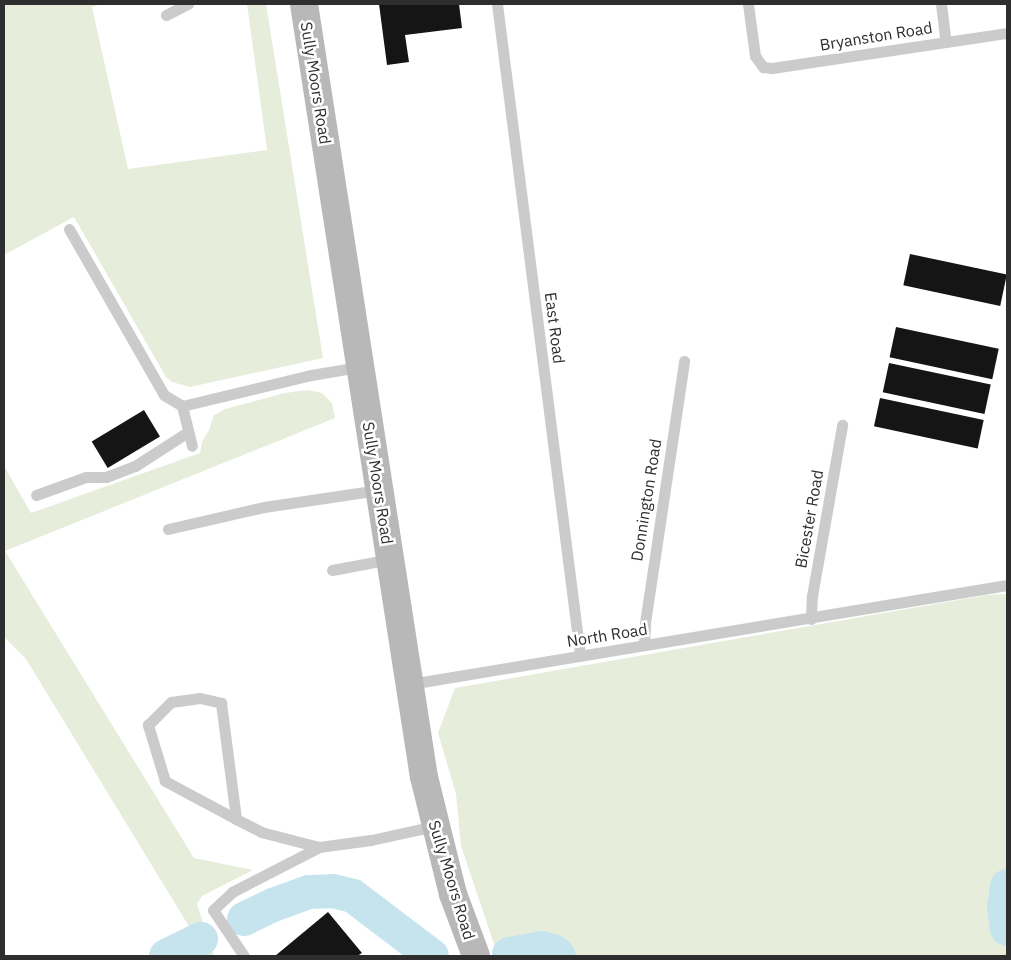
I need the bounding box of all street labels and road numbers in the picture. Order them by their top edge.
street label: Bryanston Road [818,18,934,54]
street label: Sully Moors Road [297,20,335,146]
street label: East Road [541,291,569,365]
street label: Sully Moors Road [359,420,397,546]
street label: Donnington Road [627,437,665,563]
street label: Bicester Road [791,468,827,570]
street label: North Road [565,619,649,651]
street label: Sully Moors Road [425,818,479,942]

